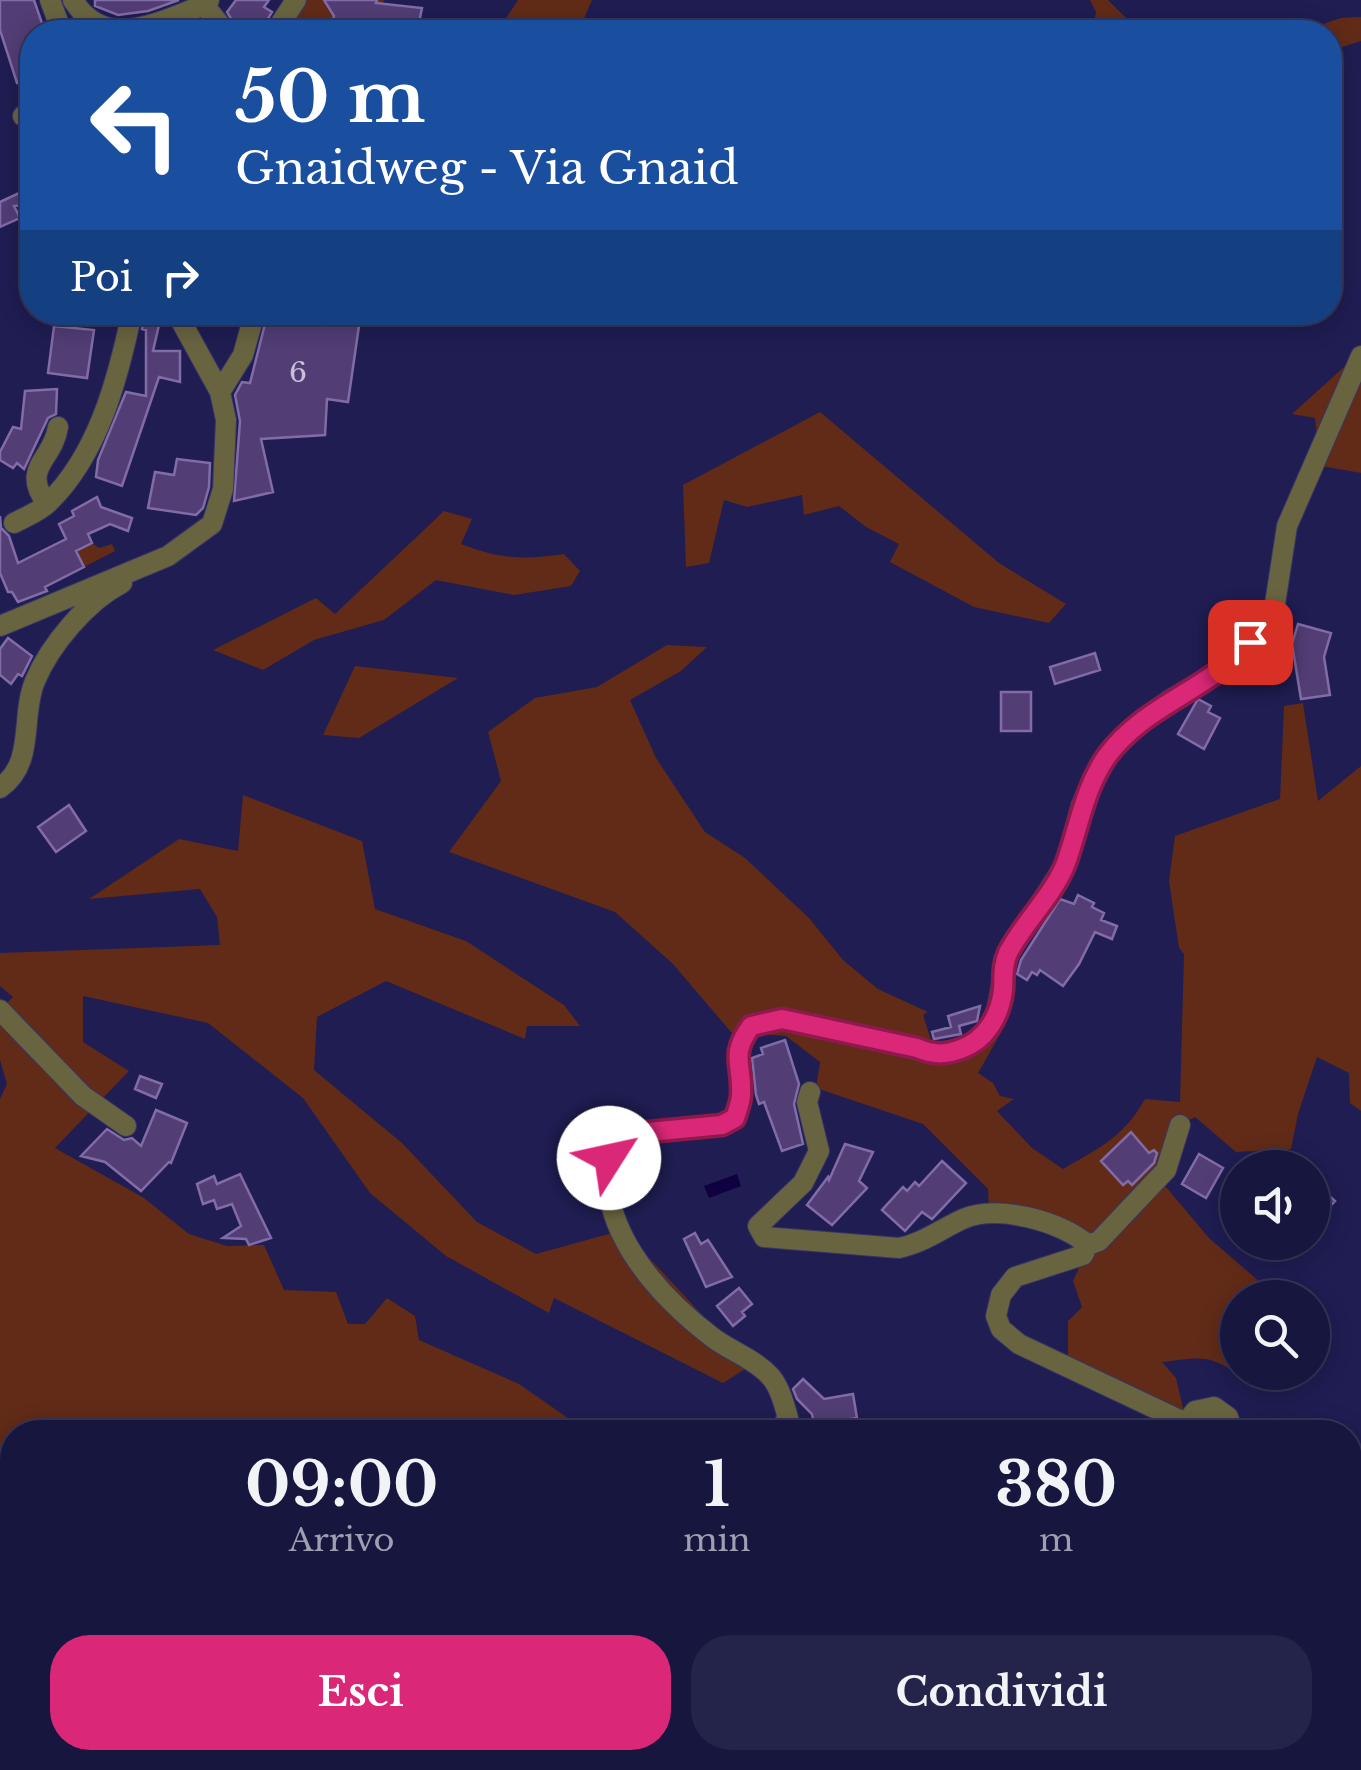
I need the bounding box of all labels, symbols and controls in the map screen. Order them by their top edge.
text: 50 m [235,54,426,141]
icon: left [70,60,200,190]
text: Gnaidweg - Via Gnaid [235,140,739,196]
icon: right [153,250,208,305]
text: Poi [70,254,133,301]
house number: 6 [289,355,307,390]
pin [1208,600,1293,685]
icon: arrive [1223,615,1278,670]
position arrow [557,1106,661,1210]
map controls [1220,1150,1330,1390]
button: sound [1220,1150,1330,1260]
button: search [1220,1280,1330,1390]
text: 09:00 [245,1448,438,1522]
text: 1 [704,1448,730,1522]
text: 380 [995,1448,1117,1522]
text: Arrivo [289,1520,394,1560]
text: min [683,1520,751,1560]
text: m [1039,1520,1073,1560]
button: Esci [50,1635,671,1750]
button: Condividi [691,1635,1312,1750]

